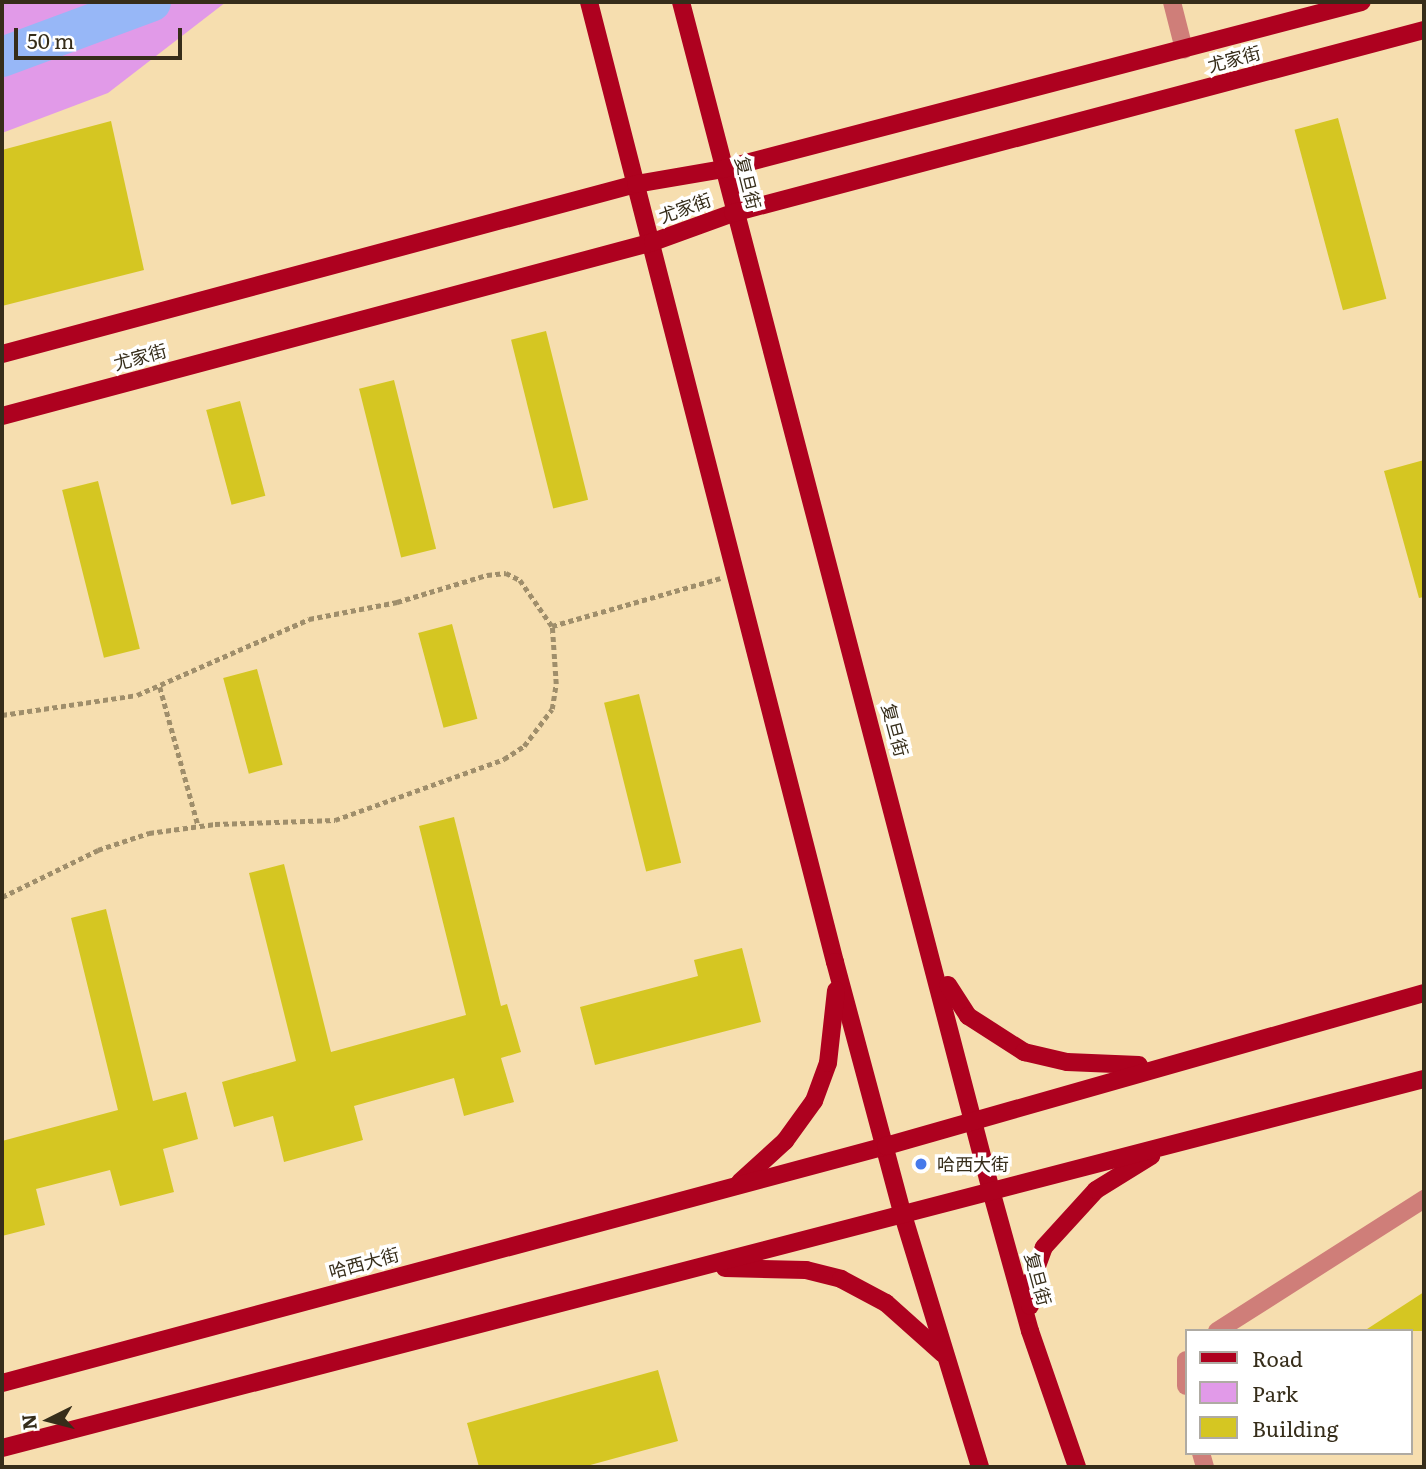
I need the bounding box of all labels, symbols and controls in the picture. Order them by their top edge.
scale bar [18,14,186,58]
text: 50 m [27,24,74,55]
street label: 尤家街 [1205,42,1263,76]
street label: 复旦街 [731,154,765,212]
street label: 尤家街 [656,189,714,227]
street label: 尤家街 [111,340,169,374]
street label: 复旦街 [878,701,912,759]
place label: 哈西大街 [937,1153,1009,1175]
marker: 哈西大街 [911,1154,931,1174]
street label: 哈西大街 [326,1243,402,1283]
street label: 复旦街 [1021,1250,1055,1308]
legend [1184,1329,1412,1455]
text: Road [1252,1342,1303,1373]
text: Park [1252,1377,1298,1408]
north arrow [14,1385,84,1455]
text: Building [1252,1412,1338,1443]
text: N [13,1413,43,1432]

